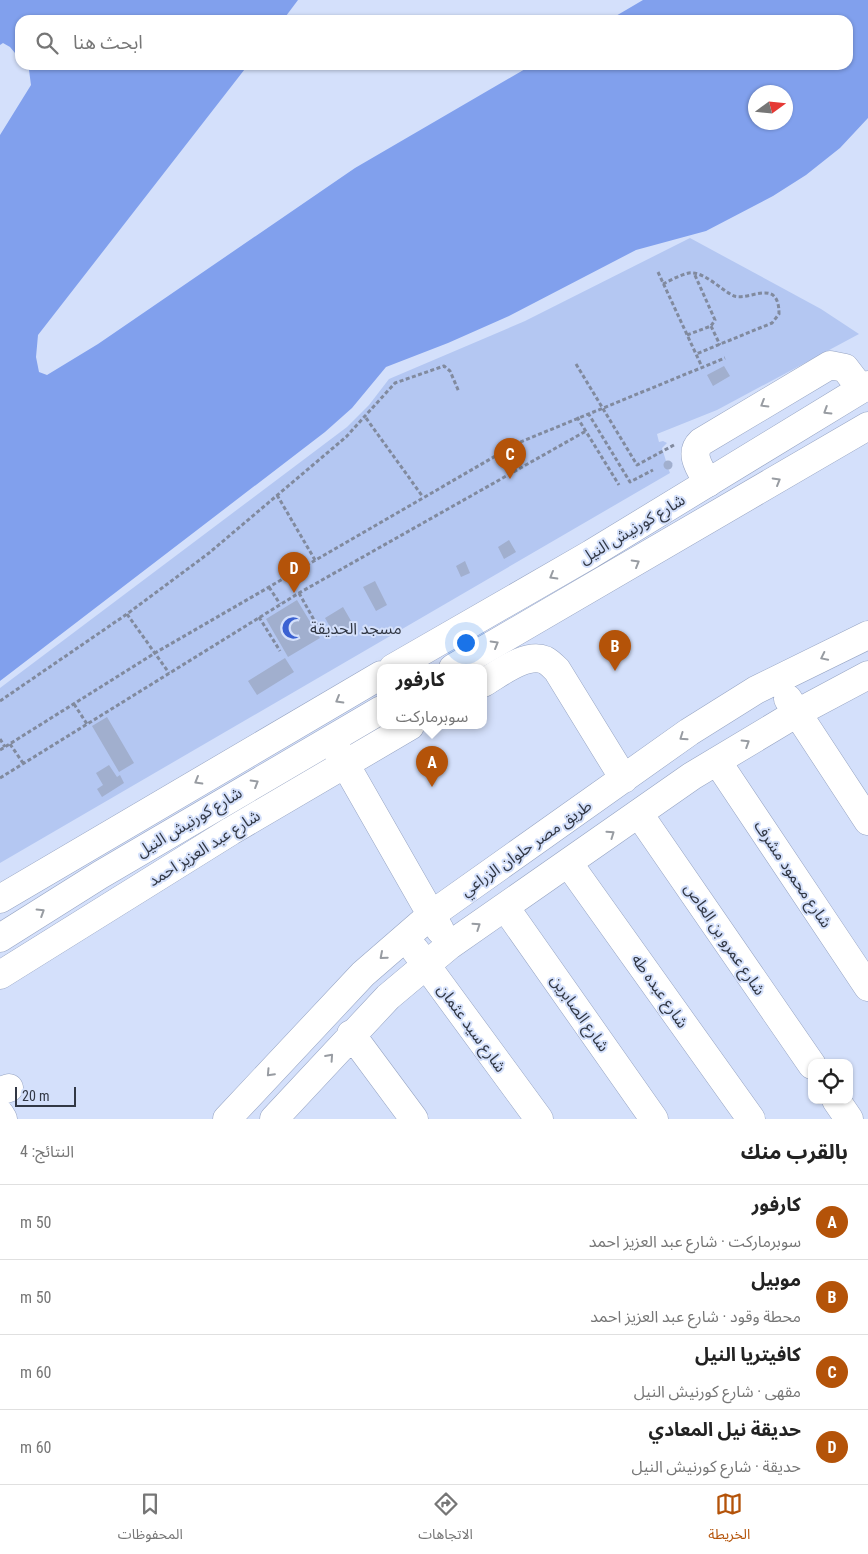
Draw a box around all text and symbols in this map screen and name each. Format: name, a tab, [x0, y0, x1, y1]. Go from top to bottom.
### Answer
search box	[15, 15, 853, 70]
icon: search	[33, 29, 61, 57]
text: ابحث هنا	[73, 31, 143, 54]
north arrow	[748, 85, 793, 130]
one-way arrow	[761, 397, 770, 407]
one-way arrow	[823, 405, 832, 414]
pin: C	[494, 438, 526, 479]
one-way arrow	[771, 477, 780, 487]
street label: شارع كورنيش النيل	[576, 490, 690, 571]
pin: D	[278, 552, 310, 593]
one-way arrow	[631, 559, 640, 569]
one-way arrow	[549, 570, 558, 580]
mosque icon: مسجد الحديقة	[280, 615, 306, 641]
place label: مسجد الحديقة	[310, 619, 402, 638]
your location	[453, 630, 479, 656]
pin: B	[599, 630, 631, 671]
one-way arrow	[490, 640, 499, 650]
one-way arrow	[820, 650, 829, 661]
popup	[377, 664, 487, 729]
text: كارفور	[396, 668, 445, 691]
one-way arrow	[335, 693, 344, 703]
text: سوبرماركت	[396, 707, 468, 726]
one-way arrow	[679, 731, 689, 740]
one-way arrow	[740, 740, 749, 750]
pin: A	[416, 746, 448, 787]
one-way arrow	[194, 775, 203, 785]
one-way arrow	[250, 780, 259, 790]
street label: شارع كورنيش النيل	[133, 783, 247, 864]
street label: طريق مصر حلوان الزراعي	[457, 796, 597, 903]
street label: شارع عبد العزيز احمد	[144, 806, 265, 893]
street label: شارع محمود مشرف	[748, 817, 836, 933]
one-way arrow	[605, 831, 615, 840]
street label: شارع عمرو بن العاص	[678, 879, 769, 1000]
one-way arrow	[36, 909, 45, 919]
one-way arrow	[471, 923, 481, 932]
one-way arrow	[379, 950, 388, 959]
street label: شارع عبده طه	[625, 950, 692, 1033]
street label: شارع الصابرين	[544, 971, 613, 1057]
street label: شارع سيد عثمان	[431, 980, 510, 1078]
one-way arrow	[324, 1054, 333, 1063]
map controls	[808, 1059, 853, 1104]
button: locate	[808, 1059, 853, 1104]
one-way arrow	[267, 1067, 276, 1076]
scale bar	[15, 1084, 76, 1107]
text: 20 m	[22, 1088, 50, 1104]
text: بالقرب منك	[741, 1140, 848, 1164]
text: النتائج: 4	[20, 1142, 74, 1161]
text: كارفور	[752, 1193, 801, 1216]
text: 50 m	[20, 1213, 52, 1232]
text: A	[827, 1213, 837, 1232]
text: سوبرماركت · شارع عبد العزيز احمد	[589, 1232, 801, 1251]
text: موبيل	[751, 1268, 801, 1291]
text: 50 m	[20, 1288, 52, 1307]
text: B	[828, 1288, 837, 1307]
text: محطة وقود · شارع عبد العزيز احمد	[590, 1307, 801, 1326]
text: كافيتريا النيل	[695, 1343, 801, 1366]
text: 60 m	[20, 1363, 52, 1382]
text: C	[827, 1363, 837, 1382]
text: مقهى · شارع كورنيش النيل	[634, 1382, 801, 1401]
text: حديقة نيل المعادي	[649, 1418, 801, 1441]
text: 60 m	[20, 1438, 52, 1457]
text: D	[827, 1438, 837, 1457]
text: حديقة · شارع كورنيش النيل	[632, 1457, 801, 1476]
tab: المحفوظات	[118, 1490, 183, 1549]
tab: الاتجاهات	[418, 1490, 473, 1549]
tab: الخريطة	[708, 1490, 750, 1549]

